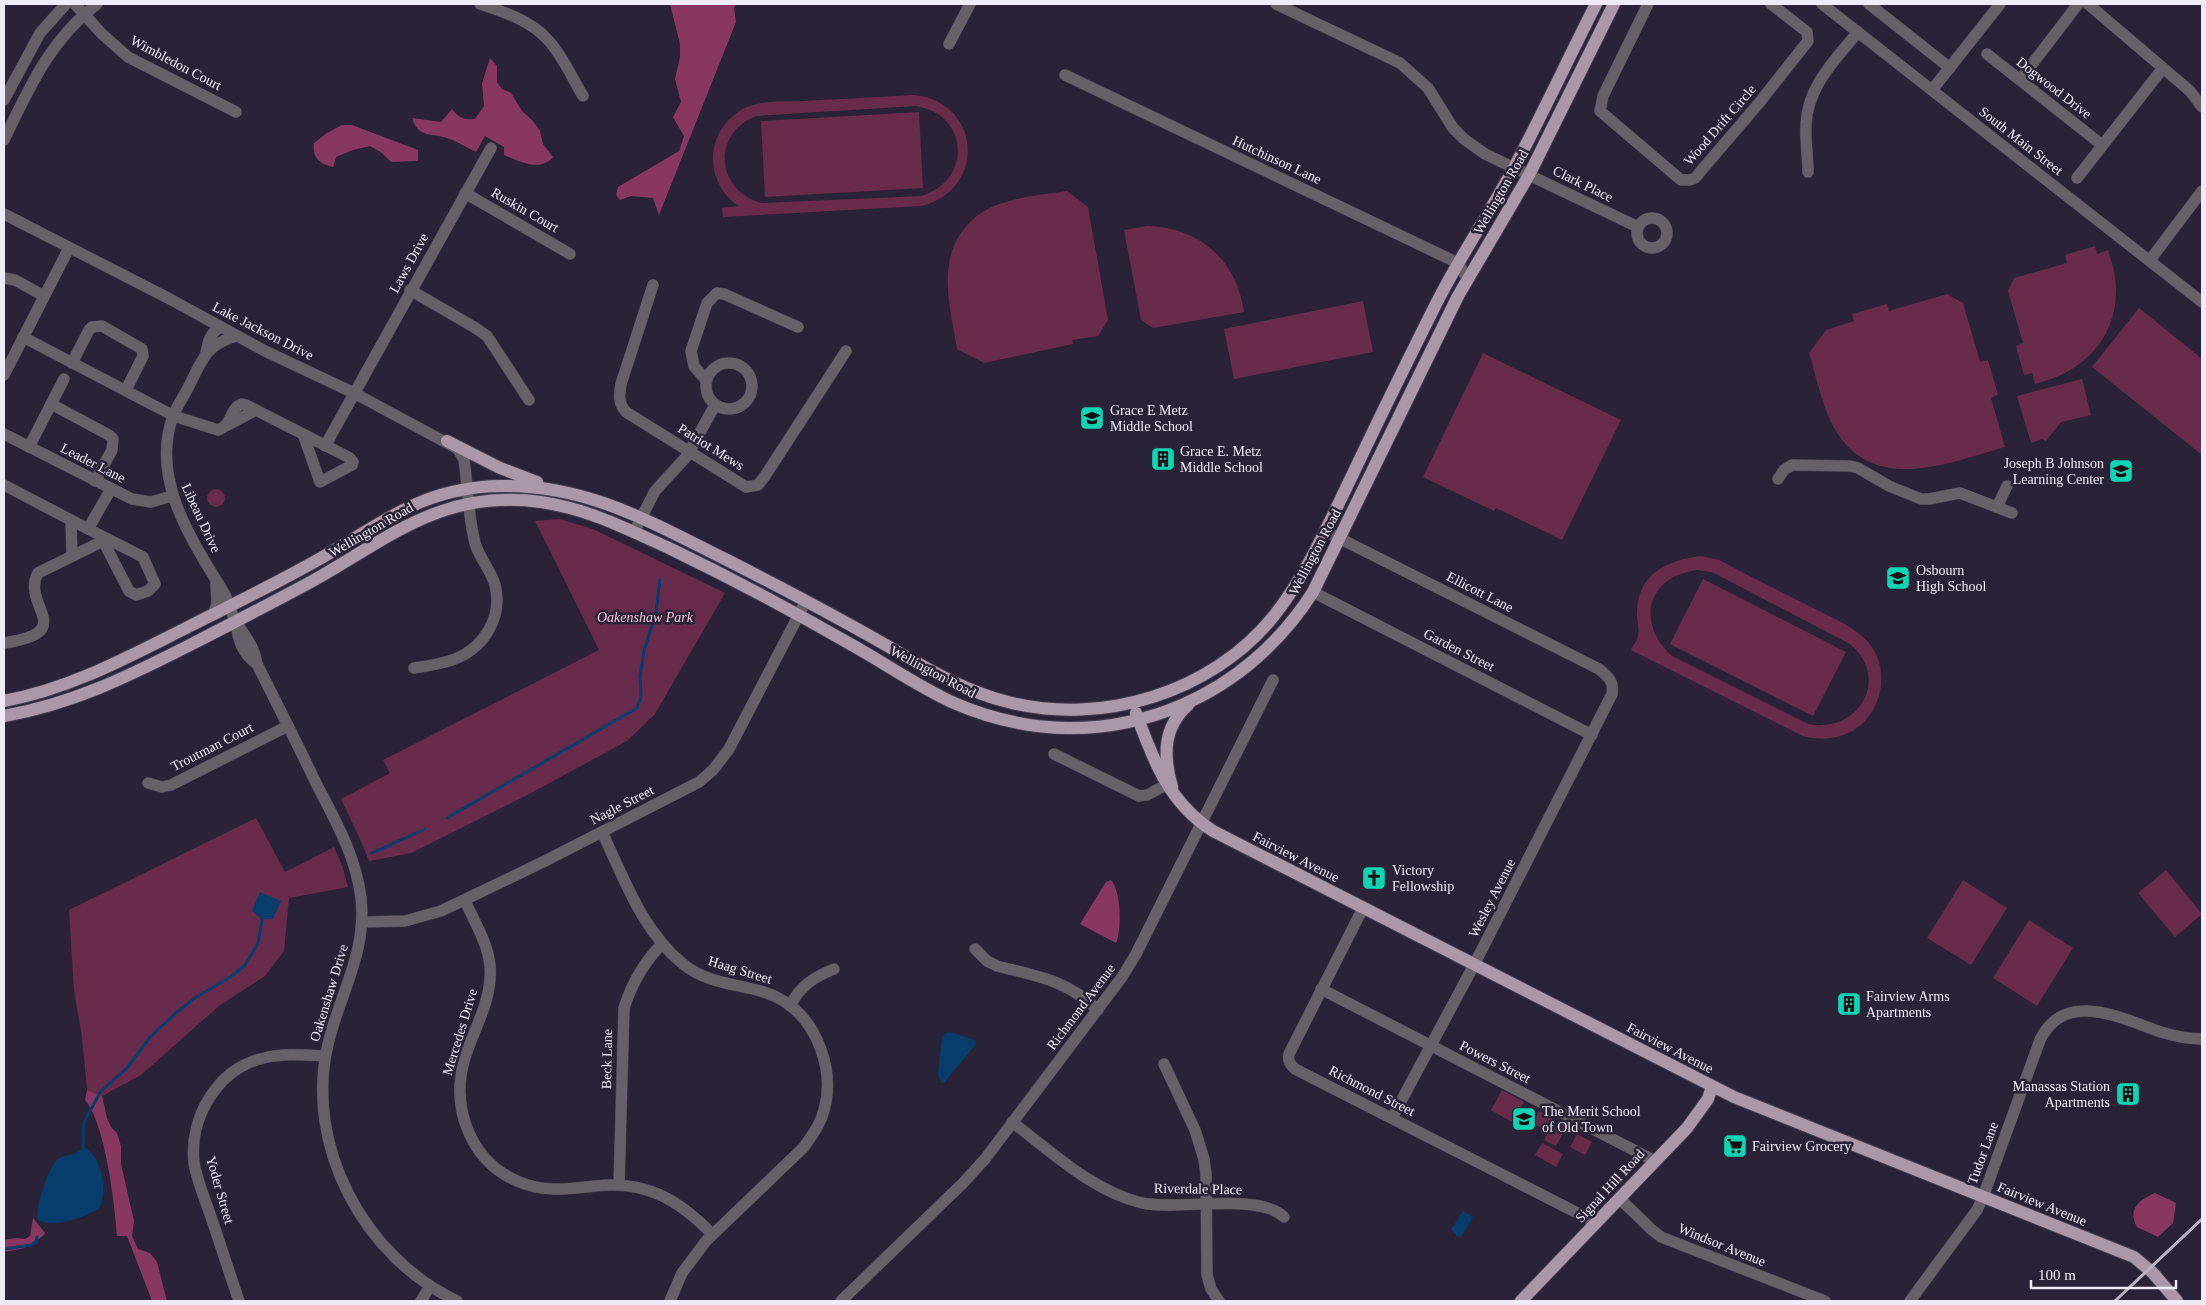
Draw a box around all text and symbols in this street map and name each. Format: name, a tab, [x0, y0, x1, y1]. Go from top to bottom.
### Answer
street label: Wimbledon Court	[128, 33, 224, 93]
street label: Dogwood Drive	[2014, 54, 2094, 122]
street label: Wood Drift Circle	[1681, 82, 1759, 168]
street label: South Main Street	[1976, 104, 2066, 178]
street label: Hutchinson Lane	[1230, 133, 1324, 187]
street label: Wellington Road	[1471, 147, 1531, 237]
street label: Clark Place	[1551, 163, 1615, 205]
street label: Ruskin Court	[489, 185, 561, 235]
street label: Laws Drive	[387, 231, 431, 295]
street label: Lake Jackson Drive	[210, 299, 316, 363]
place label: Grace E Metz Middle School	[1110, 403, 1193, 434]
school or university icon: Grace E Metz Middle School	[1079, 405, 1105, 431]
street label: Patriot Mews	[675, 421, 747, 473]
street label: Leader Lane	[58, 440, 128, 486]
place label: Grace E. Metz Middle School	[1180, 444, 1263, 475]
building icon: Grace E. Metz Middle School	[1150, 446, 1176, 472]
place label: Joseph B Johnson Learning Center	[2004, 456, 2104, 487]
school or university icon: Joseph B Johnson Learning Center	[2108, 458, 2134, 484]
street label: Libeau Drive	[179, 481, 223, 555]
street label: Wellington Road	[326, 500, 416, 560]
street label: Wellington Road	[1286, 507, 1344, 597]
place label: Osbourn High School	[1916, 563, 1987, 594]
school or university icon: Osbourn High School	[1885, 565, 1911, 591]
street label: Ellicott Lane	[1444, 569, 1516, 615]
park label: Oakenshaw Park	[597, 610, 694, 625]
street label: Garden Street	[1421, 626, 1497, 674]
street label: Wellington Road	[888, 643, 978, 701]
street label: Troutman Court	[168, 720, 256, 774]
street label: Nagle Street	[588, 782, 656, 827]
street label: Fairview Avenue	[1250, 829, 1342, 885]
street label: Wesley Avenue	[1466, 856, 1518, 940]
place label: Victory Fellowship	[1392, 863, 1454, 894]
church icon: Victory Fellowship	[1361, 865, 1387, 891]
street label: Oakenshaw Drive	[307, 943, 351, 1043]
street label: Haag Street	[706, 953, 774, 987]
street label: Richmond Avenue	[1044, 961, 1118, 1053]
street label: Mercedes Drive	[440, 987, 480, 1077]
place label: Fairview Arms Apartments	[1866, 989, 1950, 1020]
building icon: Fairview Arms Apartments	[1836, 991, 1862, 1017]
street label: Fairview Avenue	[1624, 1020, 1716, 1076]
street label: Beck Lane	[599, 1029, 615, 1089]
street label: Powers Street	[1457, 1038, 1533, 1086]
street label: Richmond Street	[1326, 1063, 1418, 1119]
place label: Manassas Station Apartments	[2012, 1079, 2110, 1110]
building icon: Manassas Station Apartments	[2115, 1081, 2141, 1107]
place label: The Merit School of Old Town	[1542, 1104, 1641, 1135]
school or university icon: The Merit School of Old Town	[1511, 1106, 1537, 1132]
street label: Tudor Lane	[1965, 1120, 2001, 1186]
supermarket icon: Fairview Grocery	[1722, 1133, 1748, 1159]
place label: Fairview Grocery	[1752, 1139, 1851, 1154]
street label: Signal Hill Road	[1572, 1146, 1648, 1226]
street label: Yoder Street	[203, 1154, 237, 1226]
street label: Fairview Avenue	[1995, 1179, 2089, 1229]
street label: Riverdale Place	[1154, 1181, 1242, 1197]
street label: Windsor Avenue	[1676, 1221, 1768, 1269]
scale bar	[2031, 1258, 2176, 1290]
text: 100 m	[2038, 1267, 2076, 1283]

